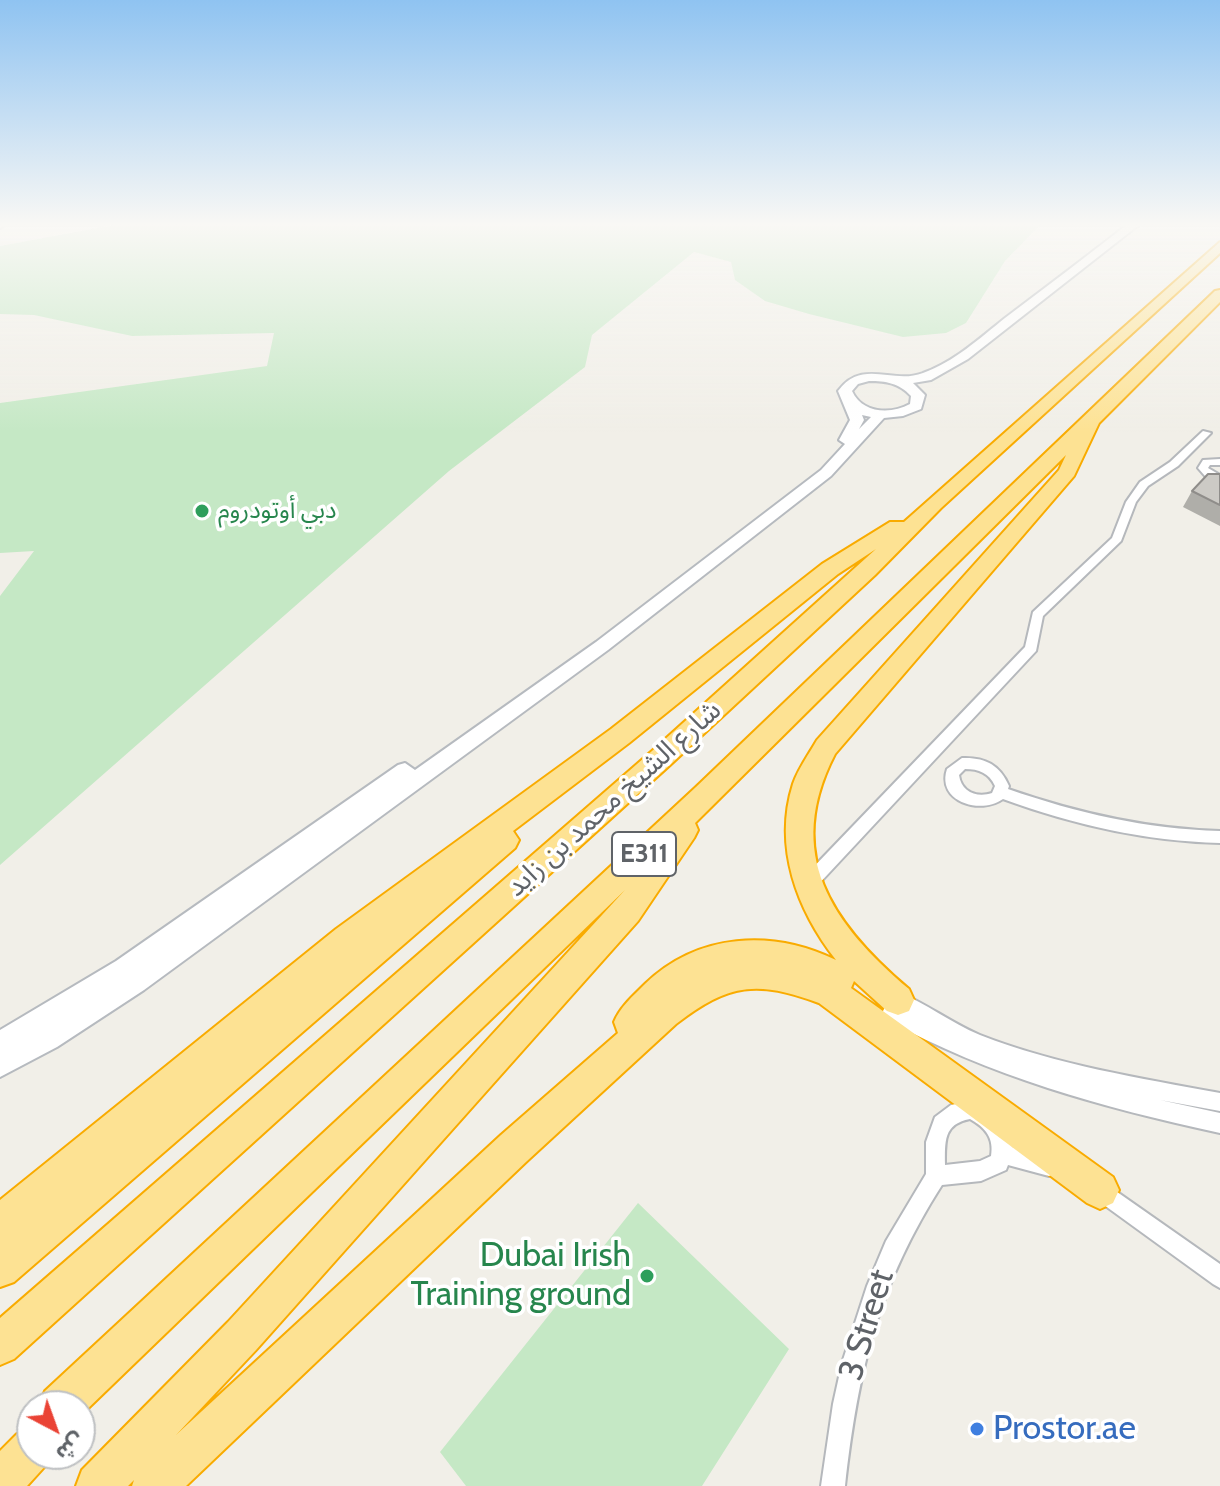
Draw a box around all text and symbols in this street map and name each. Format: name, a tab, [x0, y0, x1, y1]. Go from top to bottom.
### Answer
place label: دبي أوتودروم	[218, 497, 336, 525]
marker: دبي أوتودروم	[193, 502, 211, 520]
street label: شارع الشيخ محمد بن زايد	[500, 694, 728, 904]
road number: E311	[612, 832, 676, 876]
place label: Dubai Irish Training ground	[410, 1236, 631, 1316]
street label: 3 Street	[831, 1265, 903, 1385]
marker: Dubai Irish Training ground	[638, 1267, 656, 1285]
north arrow	[16, 1390, 96, 1470]
place label: Prostor.ae	[993, 1409, 1136, 1449]
marker: Prostor.ae	[968, 1420, 986, 1438]
text: ش	[51, 1427, 91, 1467]

